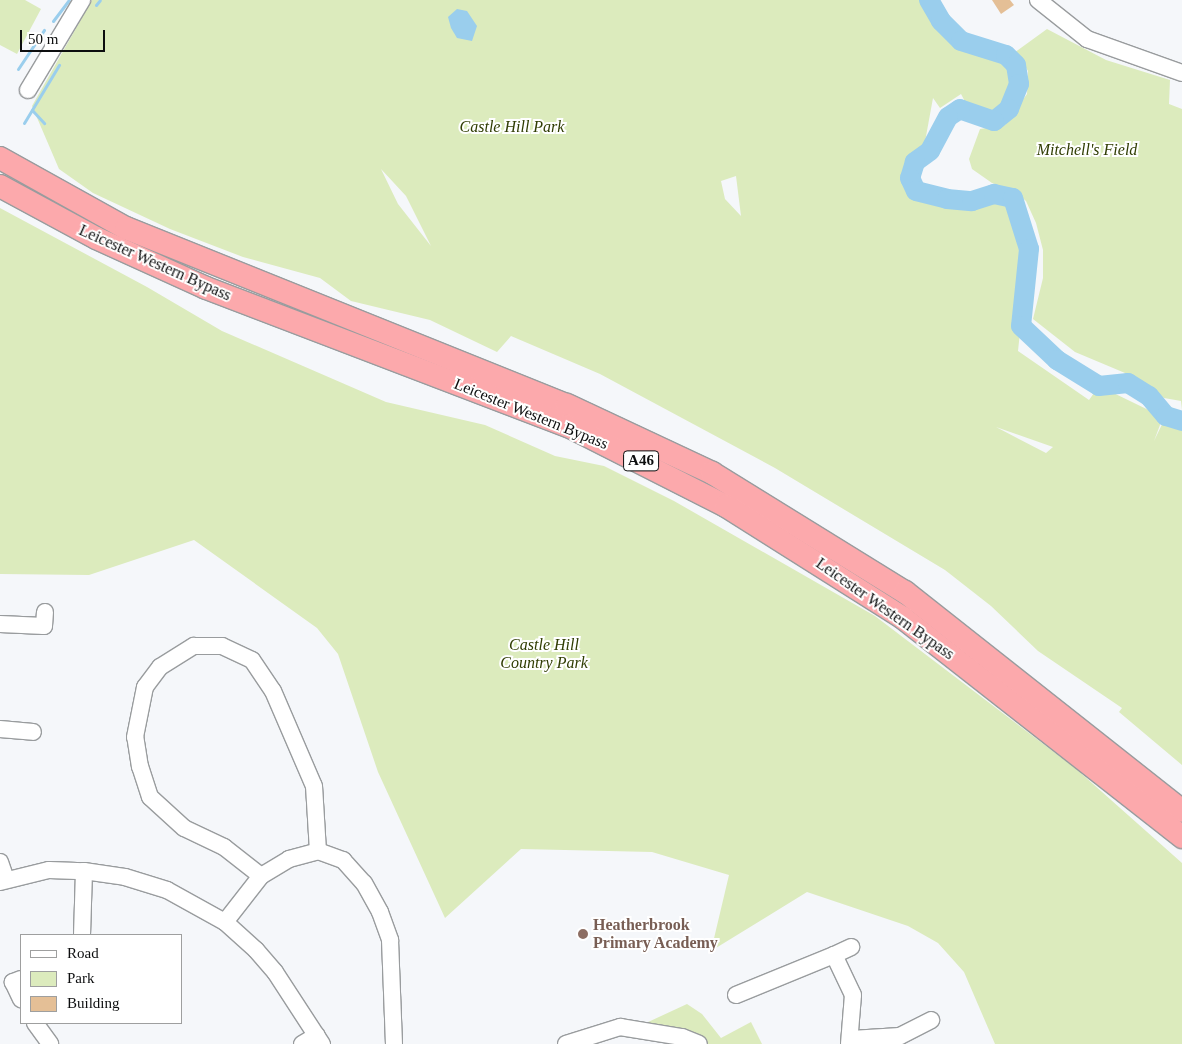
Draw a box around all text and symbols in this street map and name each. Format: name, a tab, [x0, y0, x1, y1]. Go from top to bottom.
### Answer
scale bar	[22, 20, 108, 52]
text: 50 m	[28, 31, 58, 47]
park label: Castle Hill Park	[460, 117, 564, 137]
park label: Mitchell's Field	[1037, 140, 1137, 160]
street label: Leicester Western Bypass	[76, 221, 234, 305]
street label: Leicester Western Bypass	[451, 374, 611, 454]
road number: A46	[622, 448, 660, 474]
street label: Leicester Western Bypass	[812, 554, 958, 664]
park label: Castle Hill Country Park	[500, 635, 588, 673]
place label: Heatherbrook Primary Academy	[593, 915, 719, 953]
marker: Heatherbrook Primary Academy	[577, 928, 589, 940]
legend	[20, 934, 182, 1024]
text: Road	[67, 945, 99, 961]
text: Park	[67, 970, 95, 986]
text: Building	[67, 995, 120, 1011]

